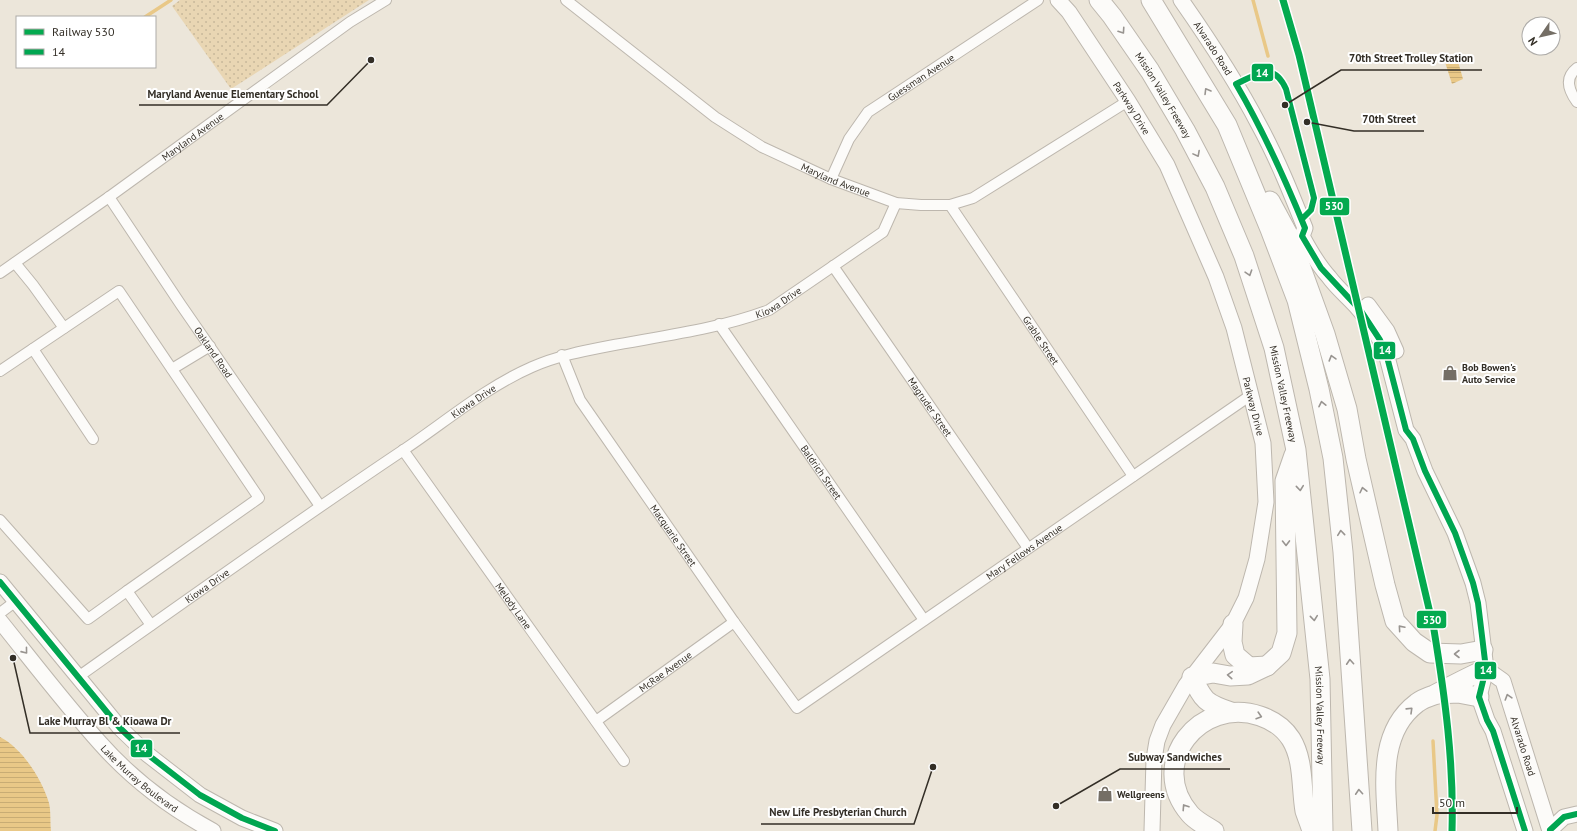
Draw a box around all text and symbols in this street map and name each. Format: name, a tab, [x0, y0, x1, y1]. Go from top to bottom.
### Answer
legend	[16, 16, 156, 68]
north arrow	[1521, 16, 1561, 56]
street label: Alvarado Road	[1191, 19, 1235, 78]
text: Railway 530	[52, 24, 115, 39]
one-way arrow	[1117, 27, 1125, 34]
text: N	[1525, 35, 1541, 49]
text: 14	[52, 44, 66, 59]
callout: 70th Street Trolley Station	[1341, 47, 1482, 70]
street label: Mission Valley Freeway	[1132, 50, 1194, 141]
street label: Guessman Avenue	[885, 51, 957, 104]
text: 70th Street Trolley Station	[1349, 51, 1473, 65]
line badge: 14	[1251, 63, 1274, 82]
text: 14	[1256, 66, 1269, 80]
street label: Parkway Drive	[1110, 79, 1153, 137]
callout: Maryland Avenue Elementary School	[139, 82, 327, 105]
text: Maryland Avenue Elementary School	[148, 87, 319, 101]
one-way arrow	[1204, 88, 1211, 95]
callout: 70th Street	[1354, 108, 1424, 131]
street label: Maryland Avenue	[159, 110, 226, 164]
text: 70th Street	[1362, 112, 1416, 126]
one-way arrow	[1193, 150, 1200, 157]
street label: Maryland Avenue	[799, 160, 872, 200]
line badge: 530	[1319, 197, 1350, 216]
text: 530	[1325, 199, 1343, 213]
one-way arrow	[1245, 269, 1253, 276]
street label: Kiowa Drive	[754, 284, 804, 321]
street label: Grable Street	[1020, 313, 1062, 368]
street label: Oakland Road	[191, 324, 235, 380]
line badge: 14	[1373, 341, 1396, 360]
text: 14	[1379, 343, 1392, 357]
street label: Mission Valley Freeway	[1267, 345, 1300, 444]
one-way arrow	[1328, 355, 1337, 362]
place label: Bob Bowen's Auto Service	[1462, 361, 1516, 386]
shop icon: Bob Bowen's Auto Service	[1441, 364, 1459, 382]
street label: Magruder Street	[905, 375, 955, 440]
street label: Parkway Drive	[1240, 376, 1267, 437]
street label: Kiowa Drive	[448, 382, 498, 421]
one-way arrow	[1318, 401, 1326, 407]
street label: Baldrich Street	[798, 442, 845, 503]
one-way arrow	[1295, 485, 1304, 491]
one-way arrow	[1360, 487, 1368, 493]
street label: Macquarie Street	[647, 502, 700, 569]
street label: Mary Fellows Avenue	[984, 521, 1065, 583]
one-way arrow	[1336, 530, 1345, 536]
one-way arrow	[1282, 540, 1290, 546]
street label: Kiowa Drive	[182, 566, 232, 606]
street label: Melody Lane	[492, 580, 534, 632]
line badge: 530	[1416, 610, 1447, 629]
text: 530	[1423, 613, 1441, 627]
one-way arrow	[1309, 615, 1318, 621]
one-way arrow	[1399, 625, 1406, 632]
one-way arrow	[20, 647, 27, 654]
street label: McRae Avenue	[636, 649, 694, 695]
one-way arrow	[1454, 650, 1460, 658]
one-way arrow	[1346, 659, 1355, 665]
line badge: 14	[1474, 661, 1497, 680]
text: 14	[1480, 663, 1493, 677]
street label: Mission Valley Freeway	[1312, 666, 1328, 765]
one-way arrow	[1227, 671, 1233, 680]
one-way arrow	[1504, 694, 1513, 701]
one-way arrow	[1405, 707, 1413, 715]
callout: Lake Murray Bl & Kioawa Dr	[30, 710, 180, 733]
one-way arrow	[1256, 711, 1263, 719]
text: Lake Murray Bl & Kioawa Dr	[39, 714, 172, 728]
street label: Alvarado Road	[1507, 715, 1538, 778]
line badge: 14	[130, 739, 153, 758]
text: 14	[135, 741, 148, 755]
street label: Lake Murray Boulevard	[98, 742, 180, 815]
callout: Subway Sandwiches	[1120, 746, 1230, 769]
text: Subway Sandwiches	[1128, 750, 1222, 764]
shop icon: Wellgreens	[1096, 785, 1114, 803]
place label: Wellgreens	[1117, 788, 1165, 801]
one-way arrow	[1355, 789, 1364, 795]
scale bar	[1433, 789, 1517, 815]
text: 50 m	[1439, 795, 1465, 810]
callout: New Life Presbyterian Church	[761, 801, 914, 824]
one-way arrow	[1183, 804, 1190, 811]
text: New Life Presbyterian Church	[769, 805, 907, 819]

